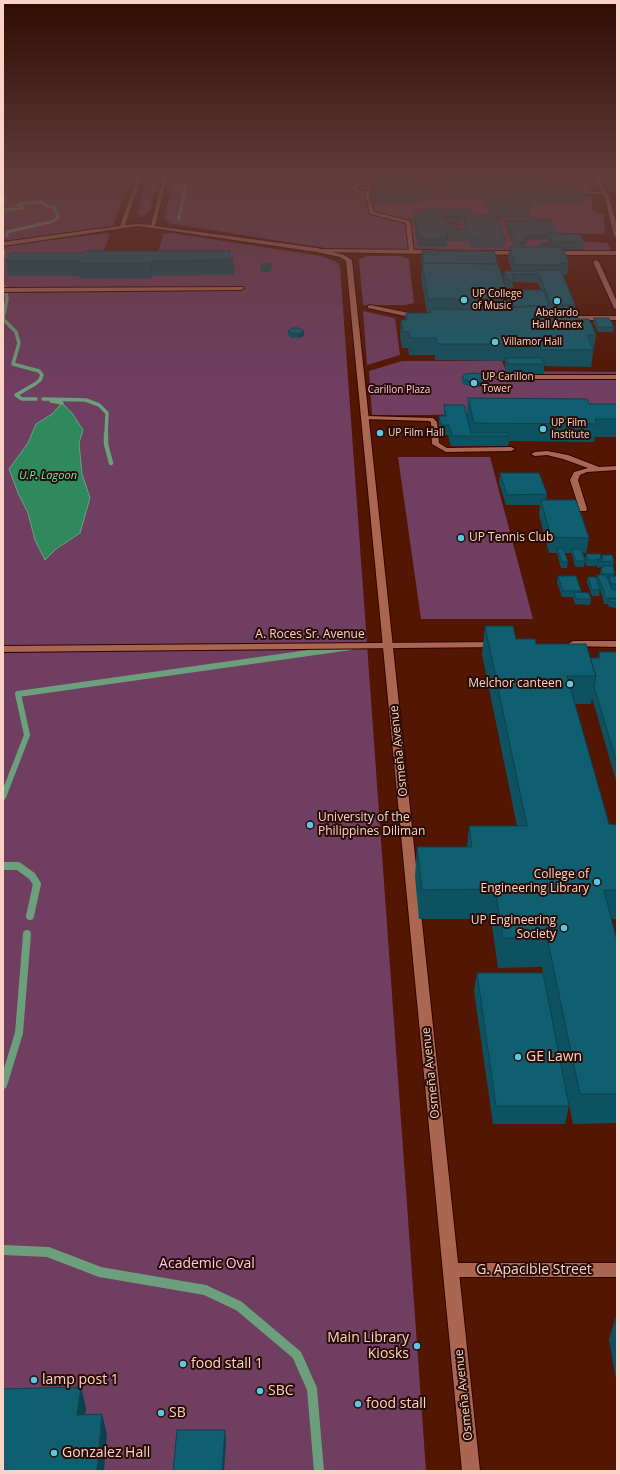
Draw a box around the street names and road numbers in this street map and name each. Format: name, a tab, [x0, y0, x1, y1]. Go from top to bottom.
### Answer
street label: A. Roces Sr. Avenue	[255, 628, 365, 642]
street label: Osmeña Avenue	[387, 705, 411, 797]
street label: Osmeña Avenue	[419, 1027, 443, 1119]
street label: G. Apacible Street	[476, 1262, 592, 1278]
street label: Osmeña Avenue	[452, 1349, 476, 1441]

